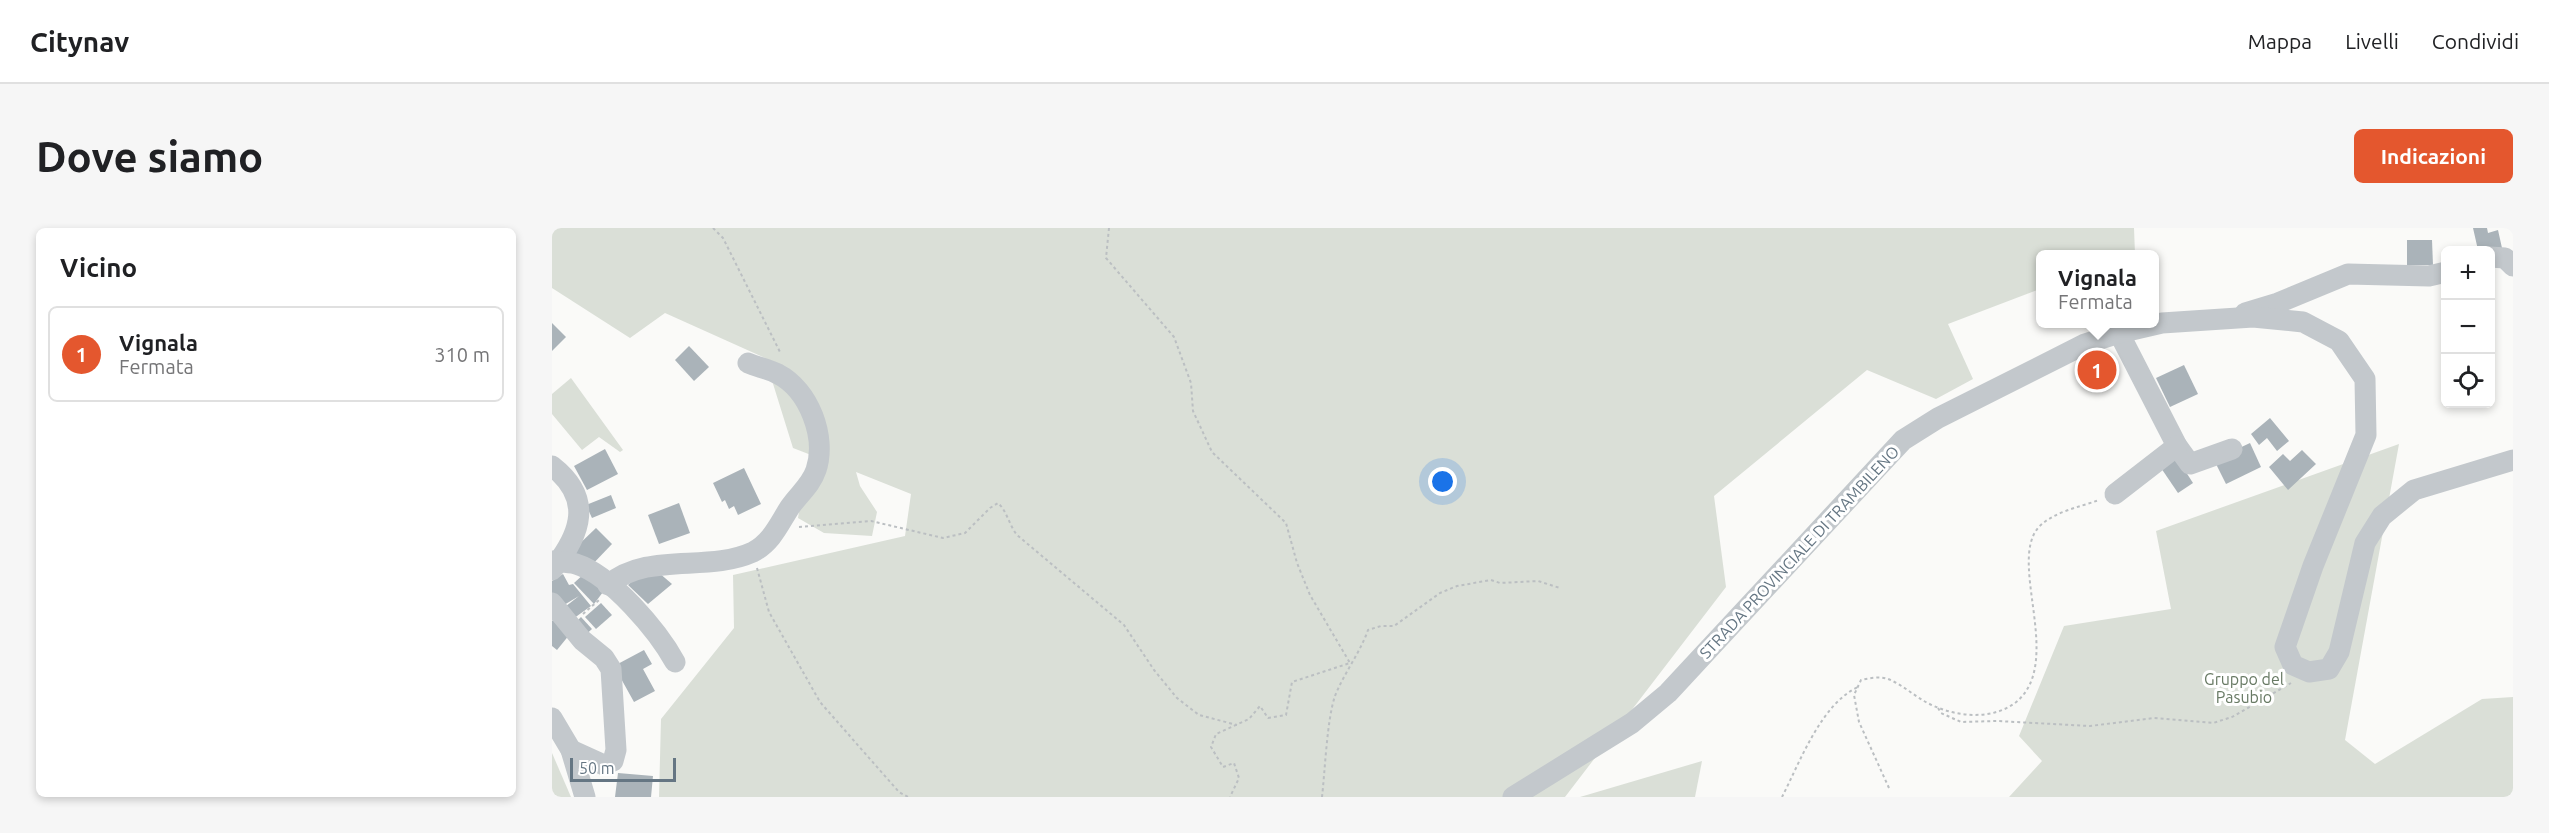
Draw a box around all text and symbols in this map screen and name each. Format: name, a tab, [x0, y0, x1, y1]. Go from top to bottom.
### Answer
text: Citynav	[30, 26, 129, 57]
text: Mappa	[2248, 29, 2312, 53]
text: Livelli	[2345, 29, 2399, 53]
text: Condividi	[2432, 29, 2519, 53]
button: Indicazioni	[2354, 129, 2513, 183]
text: Dove siamo	[36, 133, 263, 180]
map controls	[2441, 246, 2495, 408]
button: +	[2441, 246, 2495, 300]
popup	[2036, 250, 2159, 328]
text: Vicino	[60, 253, 137, 282]
text: Vignala	[2058, 265, 2137, 290]
text: Fermata	[2058, 290, 2133, 313]
button: −	[2441, 300, 2495, 354]
text: Vignala	[119, 330, 198, 355]
text: 1	[76, 343, 87, 366]
text: 310 m	[434, 343, 490, 366]
pin: 1	[2078, 348, 2116, 392]
button: locate	[2441, 354, 2495, 408]
text: Fermata	[119, 355, 194, 378]
street label: STRADA PROVINCIALE DI TRAMBILENO	[1696, 442, 1902, 662]
your location	[1428, 467, 1457, 496]
park label: Gruppo del Pasubio	[2204, 670, 2284, 706]
scale bar	[570, 755, 676, 782]
text: 50 m	[579, 759, 615, 777]

